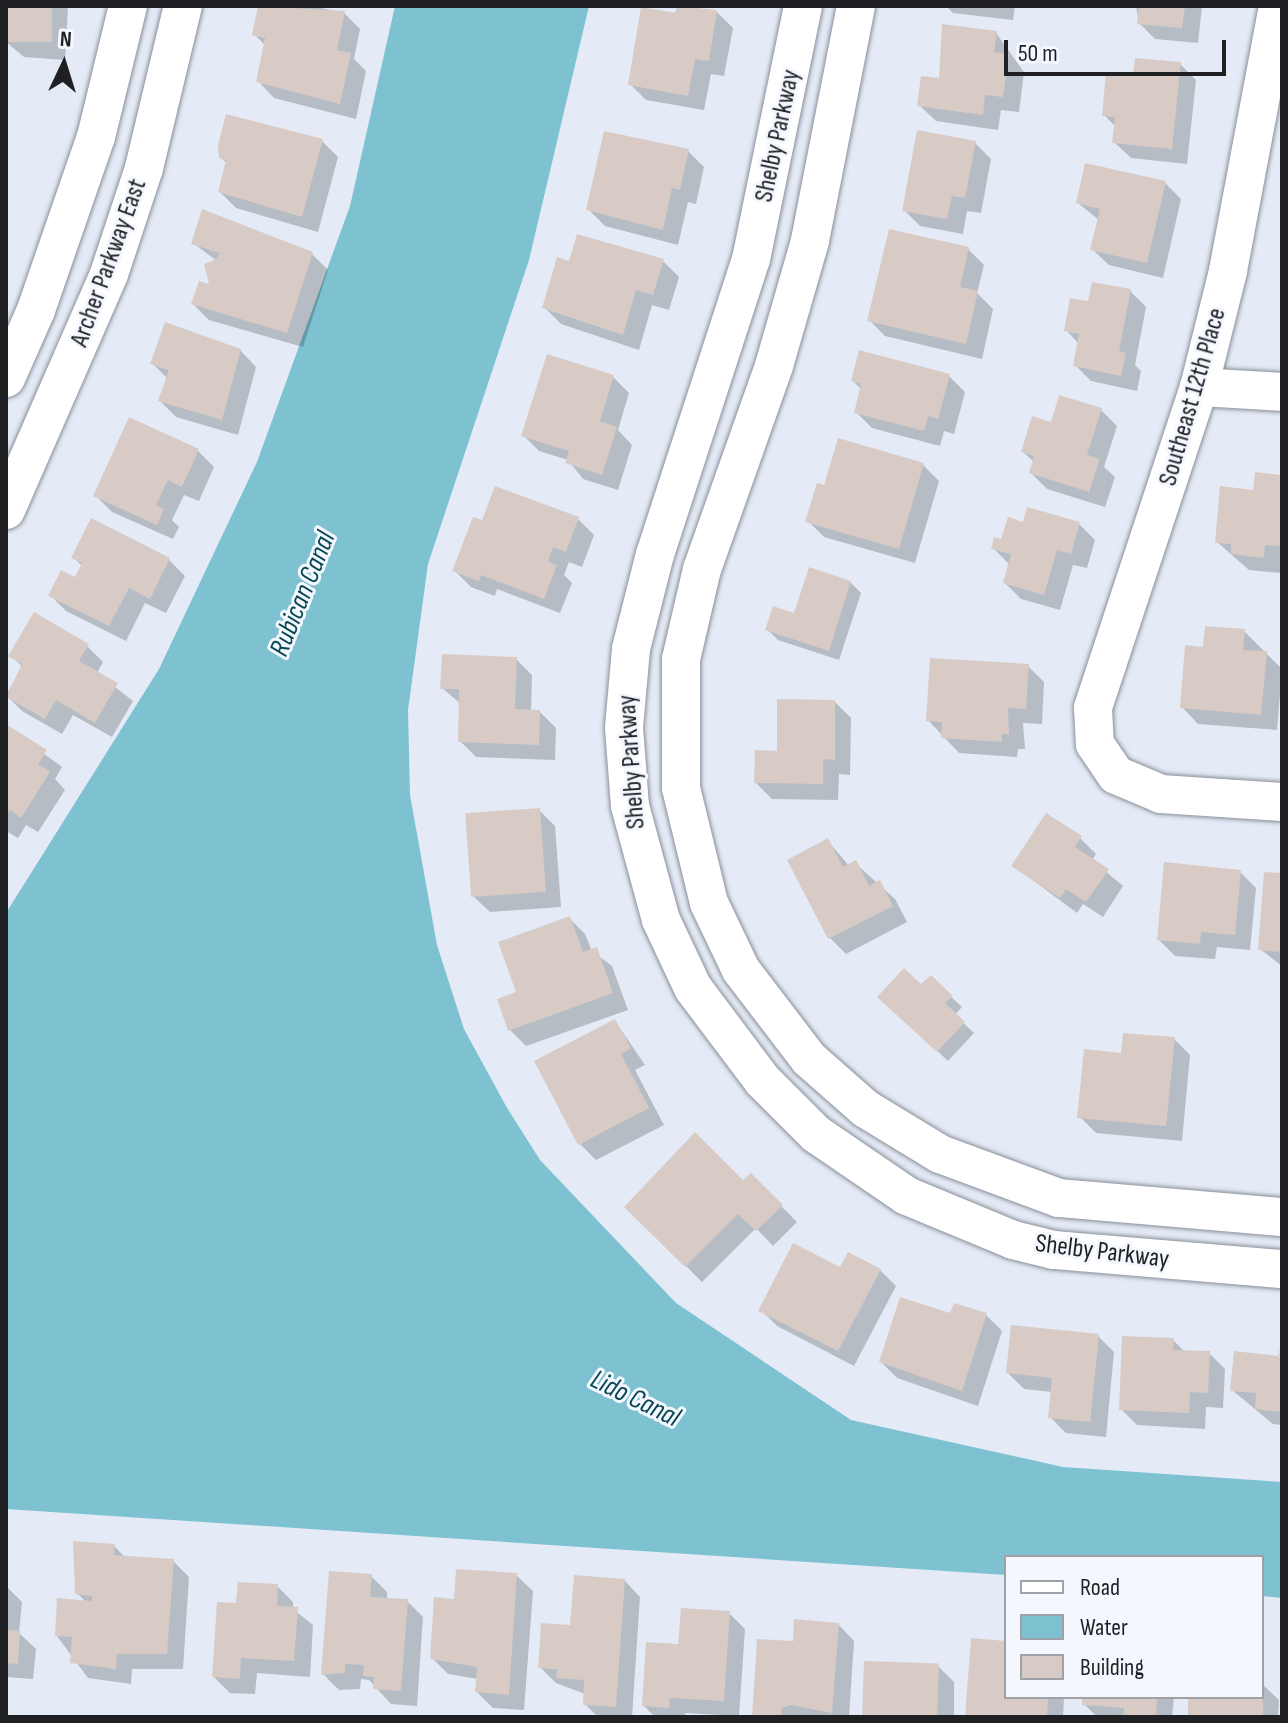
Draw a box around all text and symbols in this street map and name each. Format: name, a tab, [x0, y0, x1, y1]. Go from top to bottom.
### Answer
north arrow	[24, 24, 104, 104]
scale bar	[1008, 24, 1230, 74]
text: N	[59, 26, 73, 53]
text: 50 m	[1018, 39, 1058, 68]
street label: Shelby Parkway	[749, 67, 807, 205]
street label: Archer Parkway East	[64, 175, 154, 351]
street label: Southeast 12th Place	[1153, 304, 1233, 490]
water label: Rubican Canal	[263, 527, 343, 661]
street label: Shelby Parkway	[612, 694, 652, 830]
street label: Shelby Parkway	[1033, 1228, 1171, 1276]
water label: Lido Canal	[585, 1363, 685, 1435]
legend	[1004, 1555, 1264, 1699]
text: Road	[1080, 1573, 1120, 1602]
text: Water	[1080, 1613, 1128, 1642]
text: Building	[1080, 1653, 1144, 1682]

